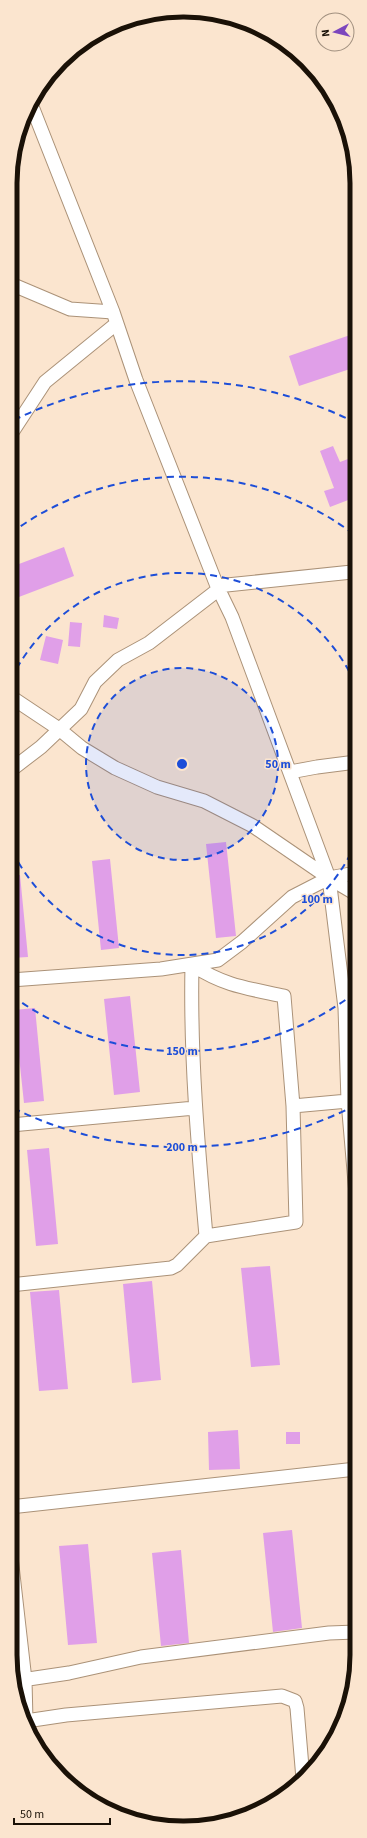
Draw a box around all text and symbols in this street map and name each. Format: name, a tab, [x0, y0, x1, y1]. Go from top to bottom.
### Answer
north arrow	[315, 12, 355, 52]
text: N	[318, 29, 333, 38]
text: 50 m	[265, 756, 291, 773]
centre of rings	[175, 757, 189, 771]
text: 100 m	[301, 891, 333, 908]
text: 150 m	[166, 1043, 198, 1060]
text: 200 m	[166, 1139, 198, 1156]
scale bar	[14, 1800, 110, 1826]
text: 50 m	[20, 1806, 44, 1823]

